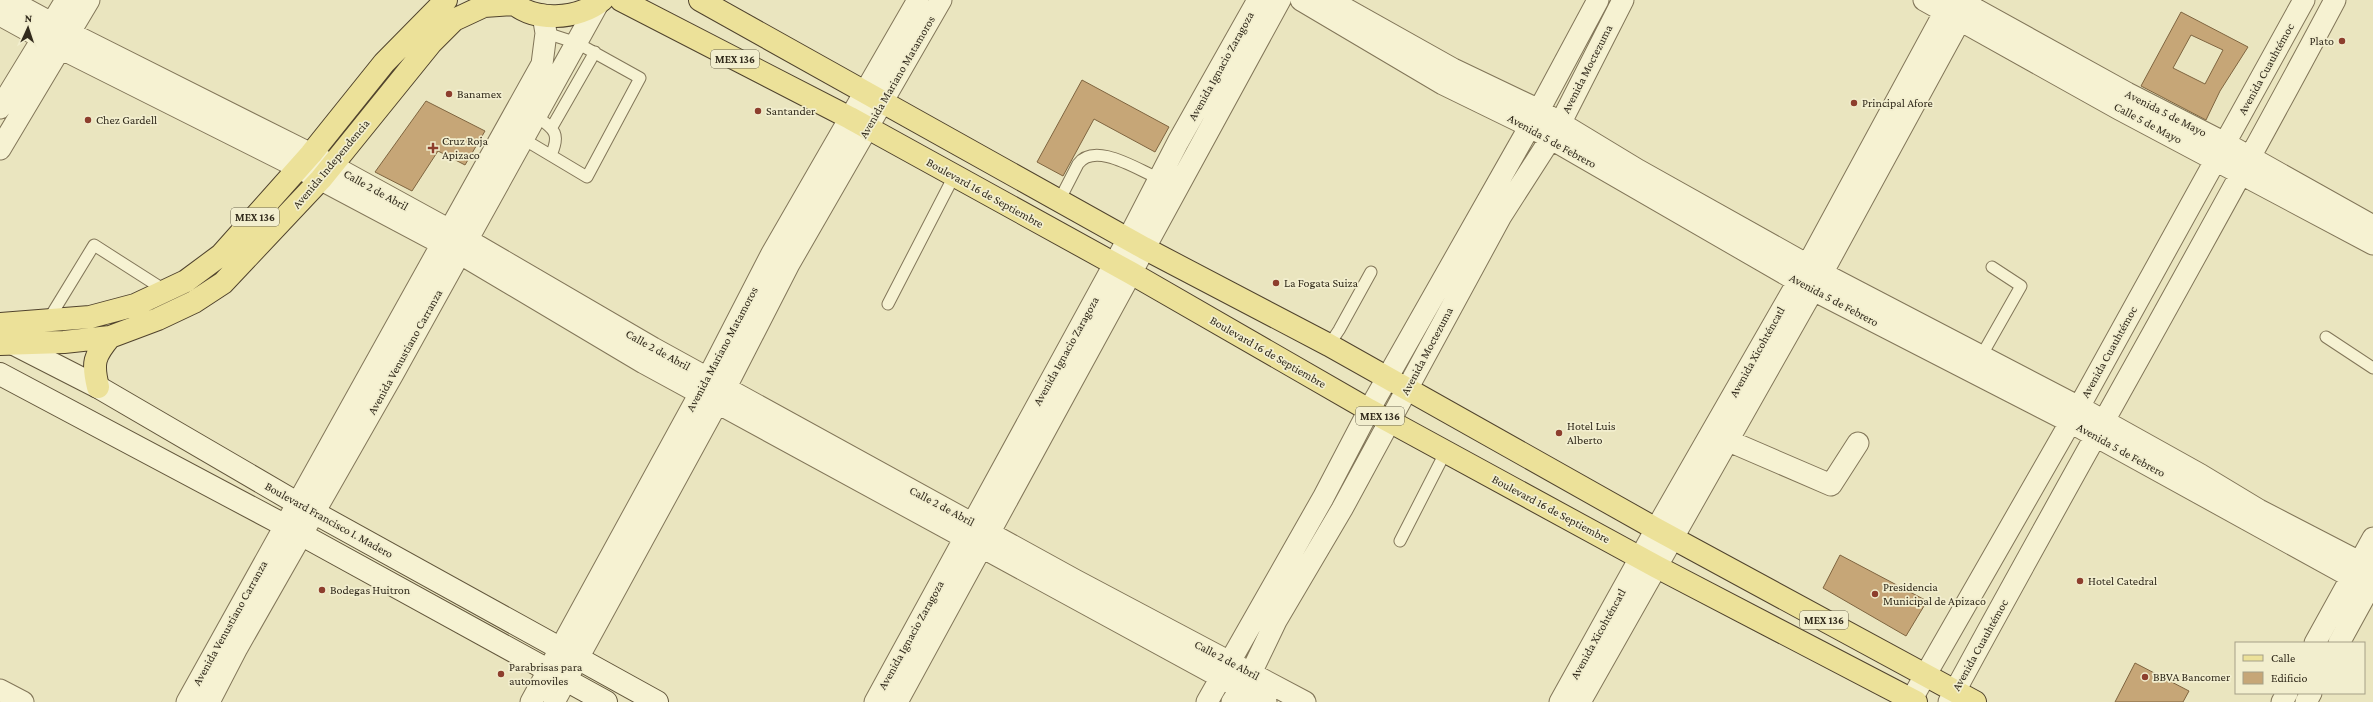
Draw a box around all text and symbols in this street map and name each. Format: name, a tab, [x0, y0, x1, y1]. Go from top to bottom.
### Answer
north arrow	[8, 8, 48, 48]
street label: Avenida Ignacio Zaragoza	[1185, 9, 1257, 123]
text: N	[24, 12, 33, 24]
street label: Avenida Mariano Matamoros	[856, 13, 938, 141]
street label: Avenida Cuauhtémoc	[2235, 21, 2297, 117]
street label: Avenida Moctezuma	[1559, 22, 1616, 116]
place label: Plato	[2309, 34, 2334, 48]
marker: Plato	[2337, 36, 2347, 46]
road number: MEX 136	[711, 50, 759, 68]
street label: Avenida 5 de Mayo	[2123, 86, 2209, 140]
place label: Banamex	[457, 87, 502, 101]
marker: Banamex	[444, 89, 454, 99]
place label: Principal Afore	[1862, 96, 1933, 110]
marker: Principal Afore	[1849, 98, 1859, 108]
street label: Calle 5 de Mayo	[2112, 99, 2184, 147]
place label: Santander	[766, 104, 816, 118]
marker: Santander	[753, 106, 763, 116]
street label: Avenida 5 de Febrero	[1505, 111, 1599, 171]
place label: Chez Gardell	[96, 113, 157, 127]
marker: Chez Gardell	[83, 115, 93, 125]
street label: Avenida Independencia	[290, 116, 373, 212]
place label: Cruz Roja Apizaco	[442, 134, 488, 162]
marker: Cruz Roja Apizaco	[427, 142, 439, 154]
street label: Boulevard 16 de Septiembre	[924, 155, 1046, 231]
street label: Calle 2 de Abril	[341, 166, 411, 214]
road number: MEX 136	[231, 208, 279, 226]
street label: Avenida 5 de Febrero	[1787, 271, 1881, 329]
place label: La Fogata Suiza	[1284, 276, 1359, 290]
marker: La Fogata Suiza	[1271, 278, 1281, 288]
street label: Avenida Mariano Matamoros	[683, 284, 761, 414]
street label: Avenida Venustiano Carranza	[365, 287, 445, 417]
street label: Avenida Ignacio Zaragoza	[1030, 294, 1102, 408]
street label: Avenida Moctezuma	[1398, 304, 1456, 397]
street label: Avenida Xicohténcatl	[1726, 304, 1788, 400]
street label: Avenida Cuauhtémoc	[2078, 304, 2140, 400]
street label: Boulevard 16 de Septiembre	[1207, 313, 1329, 391]
street label: Calle 2 de Abril	[623, 326, 693, 374]
road number: MEX 136	[1356, 407, 1404, 425]
place label: Hotel Luis Alberto	[1567, 419, 1616, 447]
street label: Avenida 5 de Febrero	[2074, 420, 2168, 480]
marker: Hotel Luis Alberto	[1554, 428, 1564, 438]
street label: Boulevard 16 de Septiembre	[1490, 472, 1612, 546]
street label: Boulevard Francisco I. Madero	[262, 479, 396, 561]
street label: Calle 2 de Abril	[907, 483, 977, 529]
street label: Avenida Venustiano Carranza	[190, 558, 270, 688]
place label: Hotel Catedral	[2088, 574, 2157, 588]
marker: Hotel Catedral	[2075, 576, 2085, 586]
street label: Avenida Ignacio Zaragoza	[875, 578, 947, 692]
place label: Presidencia Municipal de Apizaco	[1883, 580, 1986, 608]
place label: Bodegas Huitron	[330, 583, 411, 597]
marker: Bodegas Huitron	[317, 585, 327, 595]
street label: Avenida Xicohténcatl	[1567, 586, 1629, 682]
marker: Presidencia Municipal de Apizaco	[1870, 589, 1880, 599]
street label: Avenida Cuauhtémoc	[1949, 597, 2011, 693]
road number: MEX 136	[1800, 611, 1848, 629]
street label: Calle 2 de Abril	[1192, 637, 1262, 683]
legend	[2235, 642, 2365, 694]
text: Calle	[2271, 651, 2295, 665]
place label: Parabrisas para automoviles	[509, 660, 583, 688]
marker: Parabrisas para automoviles	[496, 669, 506, 679]
place label: BBVA Bancomer	[2153, 670, 2231, 684]
text: Edificio	[2271, 671, 2308, 685]
marker: BBVA Bancomer	[2140, 672, 2150, 682]

